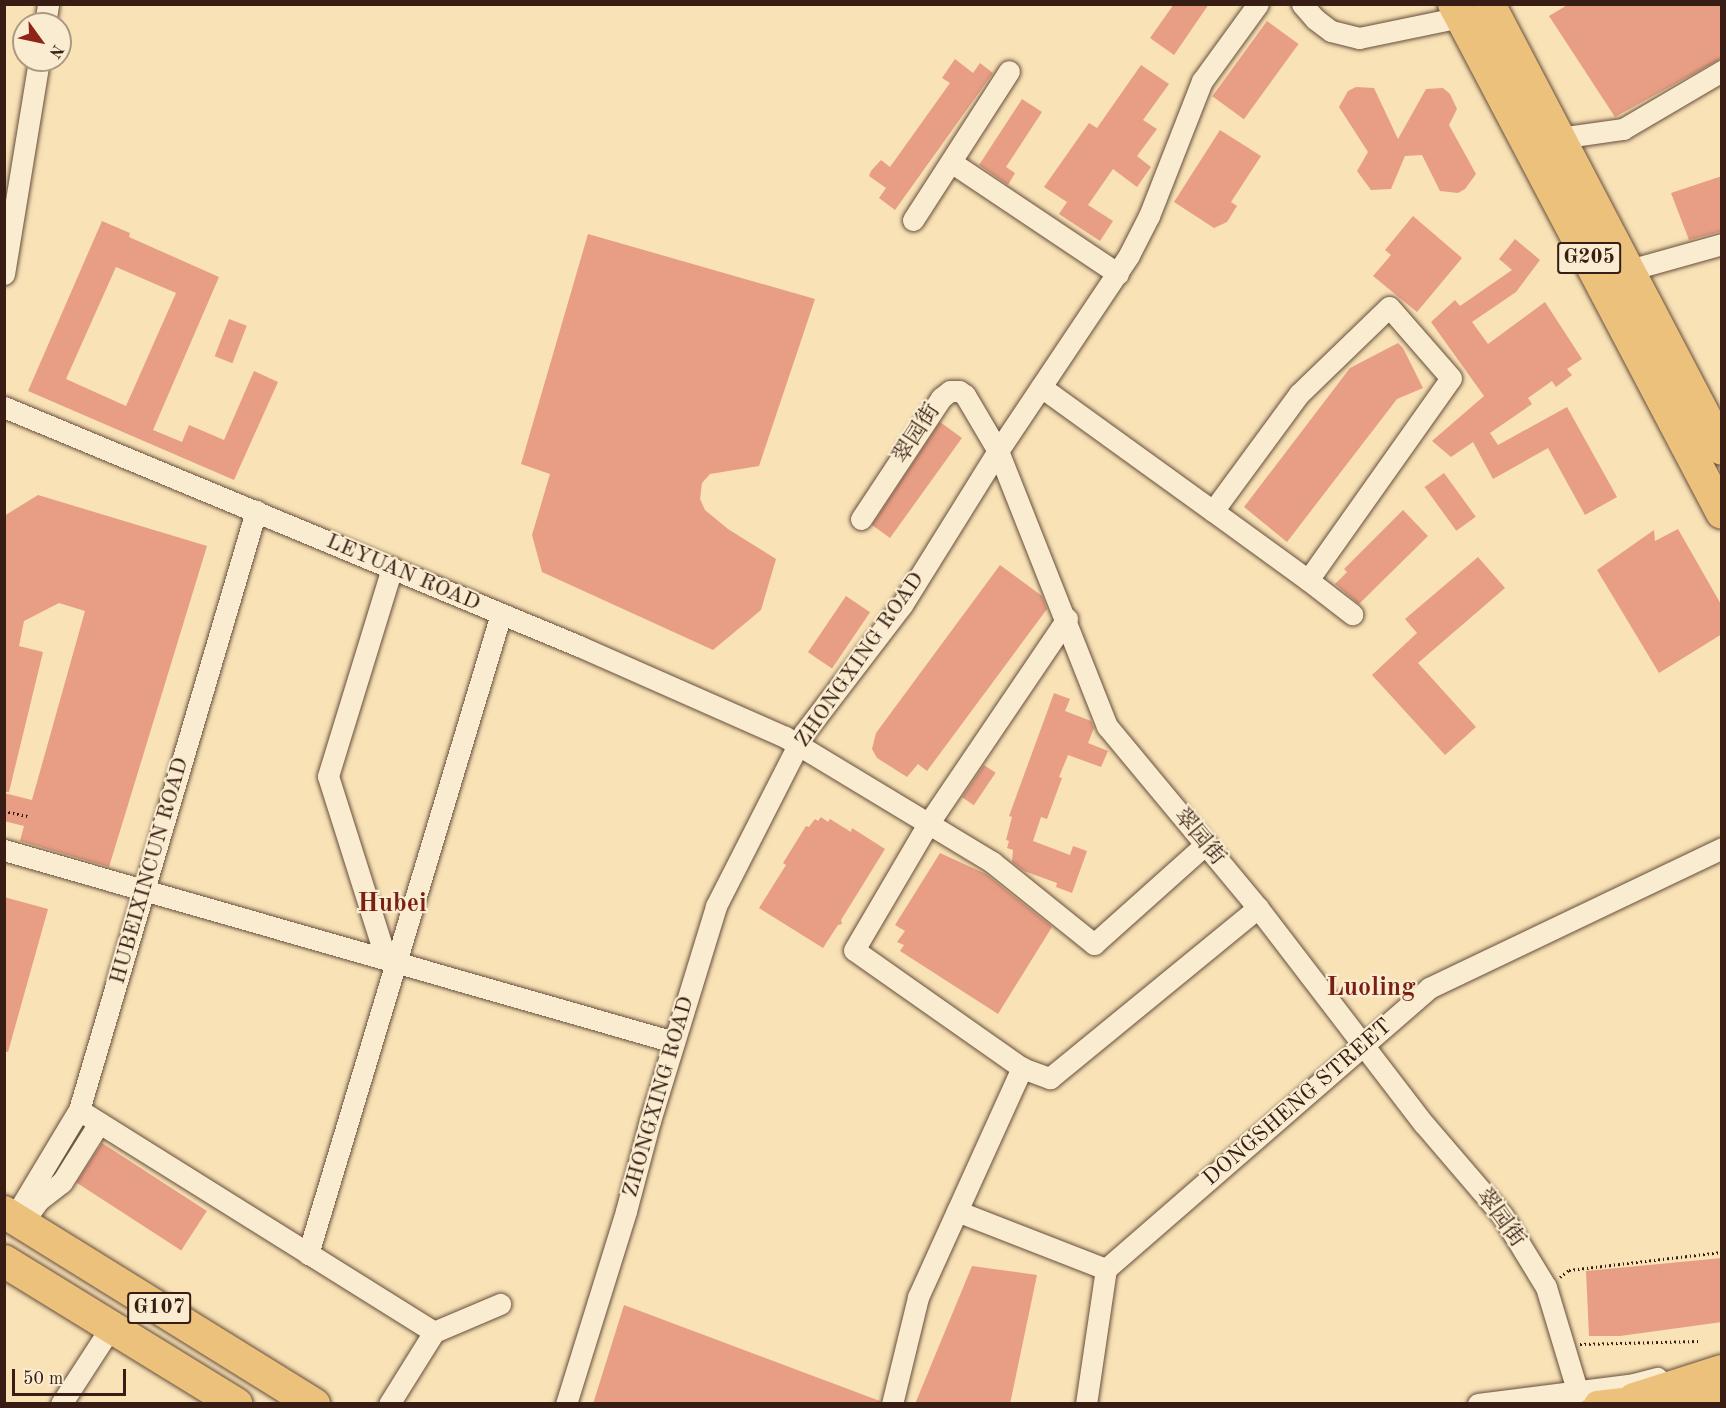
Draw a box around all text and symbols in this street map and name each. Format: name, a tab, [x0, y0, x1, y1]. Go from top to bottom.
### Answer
north arrow	[12, 12, 72, 72]
text: N	[45, 41, 65, 60]
road number: G205	[1556, 240, 1622, 276]
street label: 翠园街	[888, 399, 946, 469]
street label: LEYUAN ROAD	[322, 529, 484, 617]
street label: ZHONGXING ROAD	[790, 567, 930, 753]
street label: HUBEIXINCUN ROAD	[105, 755, 195, 987]
street label: 翠园街	[1168, 803, 1230, 871]
district label: Hubei	[357, 889, 427, 921]
district label: Luoling	[1326, 973, 1416, 1005]
street label: ZHONGXING ROAD	[618, 994, 700, 1200]
street label: DONGSHENG STREET	[1198, 1014, 1398, 1192]
street label: 翠园街	[1470, 1184, 1530, 1252]
road number: G107	[126, 1290, 192, 1326]
scale bar	[15, 1357, 129, 1395]
text: 50 m	[23, 1370, 63, 1388]

